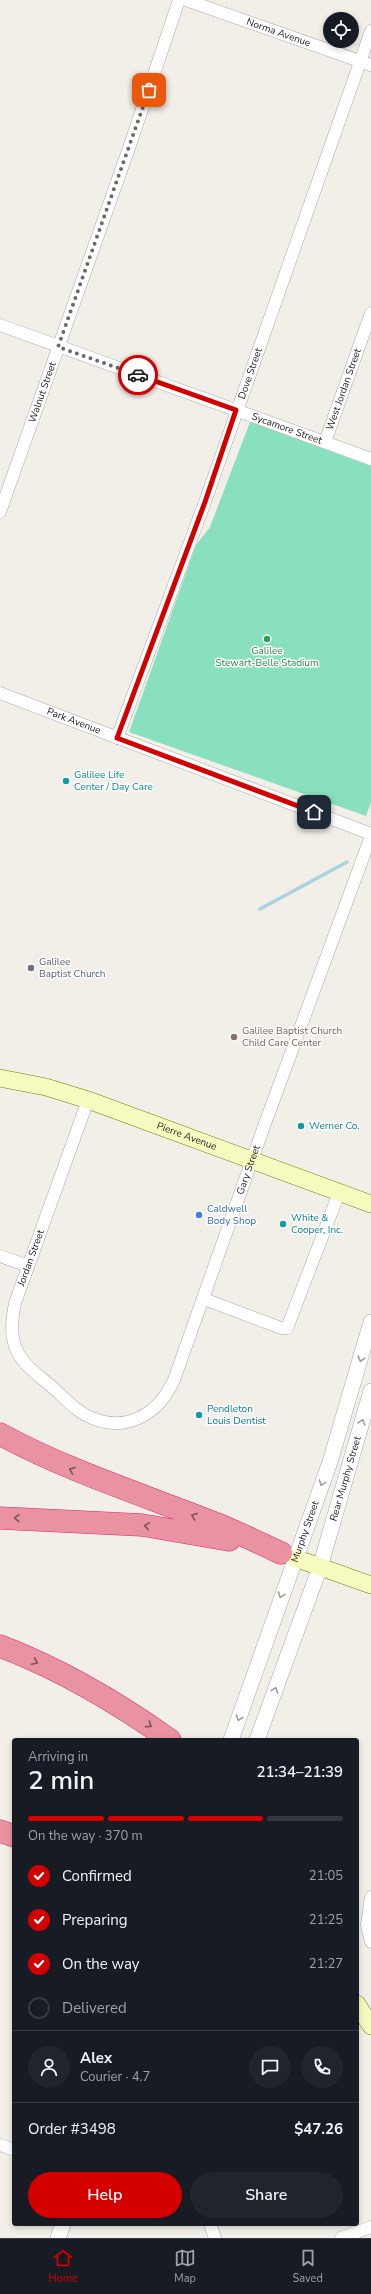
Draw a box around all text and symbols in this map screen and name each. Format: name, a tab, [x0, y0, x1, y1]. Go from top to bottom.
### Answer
map controls	[323, 12, 359, 48]
button: locate	[323, 12, 359, 48]
street label: Norma Avenue	[244, 15, 312, 50]
pin	[132, 73, 166, 107]
icon: bag	[138, 79, 160, 101]
street label: Dove Street	[235, 346, 266, 401]
street label: West Jordan Street	[323, 346, 365, 432]
courier	[118, 355, 158, 395]
street label: Walnut Street	[25, 360, 60, 425]
icon: car	[127, 364, 149, 386]
street label: Sycamore Street	[250, 409, 324, 448]
marker: Galilee Stewart-Belle Stadium	[262, 634, 272, 644]
place label: Galilee Stewart-Belle Stadium	[215, 644, 319, 670]
street label: Park Avenue	[45, 704, 103, 738]
place label: Galilee Life Center / Day Care	[74, 768, 153, 794]
marker: Galilee Life Center / Day Care	[61, 776, 71, 786]
pin	[297, 795, 331, 829]
icon: home	[303, 801, 325, 823]
place label: Galilee Baptist Church	[39, 955, 105, 981]
marker: Galilee Baptist Church	[26, 963, 36, 973]
place label: Galilee Baptist Church Child Care Center	[242, 1024, 342, 1050]
marker: Galilee Baptist Church Child Care Center	[229, 1032, 239, 1042]
street label: Pierre Avenue	[155, 1119, 219, 1154]
place label: Werner Co.	[309, 1119, 359, 1133]
marker: Werner Co.	[296, 1121, 306, 1131]
street label: Gary Street	[233, 1143, 264, 1196]
place label: Caldwell Body Shop	[207, 1202, 256, 1228]
marker: Caldwell Body Shop	[194, 1210, 204, 1220]
place label: White & Cooper, Inc.	[291, 1211, 343, 1237]
marker: White & Cooper, Inc.	[278, 1219, 288, 1229]
street label: Jordan Street	[14, 1227, 48, 1289]
one-way arrow	[357, 1356, 365, 1362]
place label: Pendleton Louis Dentist	[207, 1402, 266, 1428]
marker: Pendleton Louis Dentist	[194, 1410, 204, 1420]
one-way arrow	[357, 1418, 366, 1425]
street label: Rear Murphy Street	[327, 1434, 365, 1523]
one-way arrow	[69, 1466, 76, 1474]
one-way arrow	[318, 1480, 326, 1487]
street label: Murphy Street	[288, 1499, 323, 1564]
one-way arrow	[190, 1512, 197, 1520]
one-way arrow	[14, 1514, 20, 1523]
one-way arrow	[144, 1522, 150, 1531]
one-way arrow	[278, 1591, 286, 1598]
one-way arrow	[31, 1657, 39, 1665]
one-way arrow	[270, 1687, 278, 1694]
one-way arrow	[236, 1714, 244, 1721]
one-way arrow	[145, 1720, 152, 1728]
text: Arriving in	[28, 1748, 88, 1766]
text: 21:34–21:39	[256, 1762, 343, 1782]
text: 2 min	[28, 1763, 94, 1798]
text: On the way · 370 m	[28, 1827, 143, 1845]
icon: check	[28, 1865, 50, 1887]
text: Confirmed	[62, 1866, 132, 1886]
text: 21:05	[309, 1867, 343, 1885]
icon: check	[28, 1909, 50, 1931]
text: Preparing	[62, 1910, 127, 1930]
text: 21:25	[309, 1911, 343, 1929]
icon: check	[28, 1953, 50, 1975]
text: On the way	[62, 1954, 140, 1974]
text: 21:27	[309, 1955, 343, 1973]
text: Delivered	[62, 1998, 127, 2018]
button: person	[28, 2046, 70, 2088]
button: chat	[249, 2046, 291, 2088]
button: phone	[301, 2046, 343, 2088]
text: Alex	[80, 2048, 112, 2068]
text: Courier · 4.7	[80, 2068, 150, 2086]
text: Order #3498	[28, 2119, 116, 2139]
text: $47.26	[294, 2119, 343, 2139]
button: Help	[28, 2172, 182, 2218]
button: Share	[190, 2172, 343, 2218]
tab: Home	[48, 2247, 78, 2286]
tab: Map	[174, 2247, 196, 2286]
tab: Saved	[292, 2247, 323, 2286]

